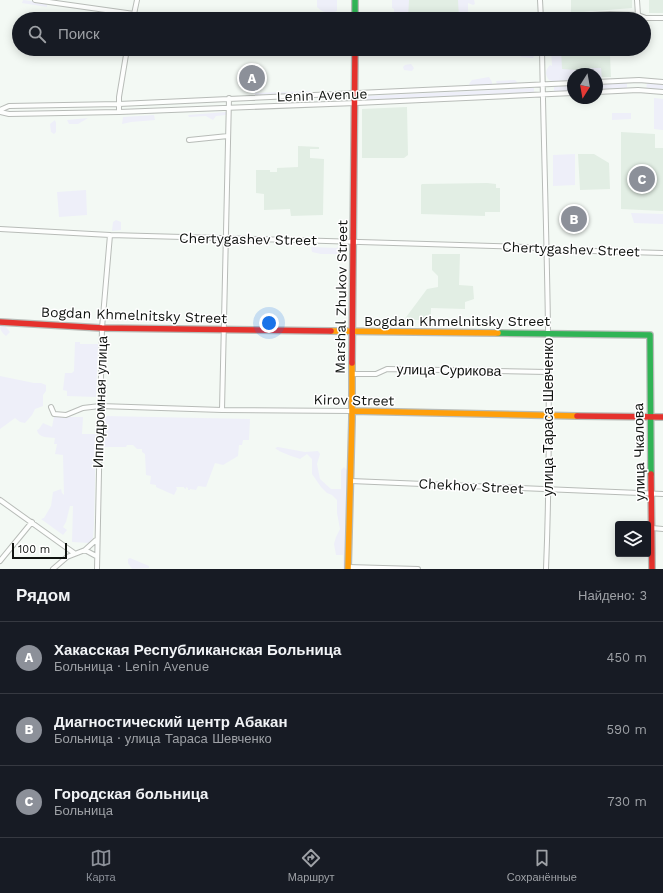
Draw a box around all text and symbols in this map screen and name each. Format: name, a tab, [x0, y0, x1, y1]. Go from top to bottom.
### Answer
search box	[12, 12, 651, 56]
icon: search	[26, 23, 48, 45]
text: Поиск	[58, 25, 100, 43]
pin: A	[239, 63, 265, 93]
north arrow	[567, 68, 603, 104]
street label: Lenin Avenue	[276, 85, 368, 105]
pin: C	[629, 164, 655, 194]
pin: B	[561, 204, 587, 234]
street label: Marshal Zhukov Street	[332, 220, 350, 374]
street label: Chertygashev Street	[179, 230, 317, 248]
street label: Chertygashev Street	[502, 239, 640, 259]
street label: Bogdan Khmelnitsky Street	[41, 304, 227, 326]
your location	[259, 313, 279, 333]
street label: Bogdan Khmelnitsky Street	[364, 313, 550, 329]
street label: Ипподромная улица	[90, 335, 110, 468]
street label: улица Тараса Шевченко	[540, 338, 556, 496]
street label: улица Сурикова	[396, 361, 502, 379]
street label: Kirov Street	[314, 391, 395, 409]
street label: улица Чкалова	[630, 403, 648, 501]
street label: Chekhov Street	[418, 475, 524, 497]
map controls	[615, 521, 651, 557]
button: layers	[615, 521, 651, 557]
scale bar	[12, 541, 67, 560]
text: 100 m	[18, 543, 50, 556]
text: Рядом	[16, 585, 71, 605]
text: Найдено: 3	[578, 588, 647, 603]
text: Хакасская Республиканская Больница	[54, 641, 341, 659]
text: A	[25, 650, 33, 665]
text: 450 m	[607, 650, 647, 665]
text: Больница · Lenin Avenue	[54, 659, 209, 674]
text: Диагностический центр Абакан	[54, 713, 287, 731]
text: B	[25, 722, 33, 737]
text: 590 m	[607, 722, 647, 737]
text: Больница · улица Тараса Шевченко	[54, 731, 272, 746]
text: Городская больница	[54, 785, 208, 803]
text: C	[25, 794, 33, 809]
text: 730 m	[607, 794, 647, 809]
text: Больница	[54, 803, 113, 818]
tab: Карта	[86, 847, 116, 884]
tab: Маршрут	[288, 847, 335, 884]
tab: Сохранённые	[507, 847, 577, 884]

